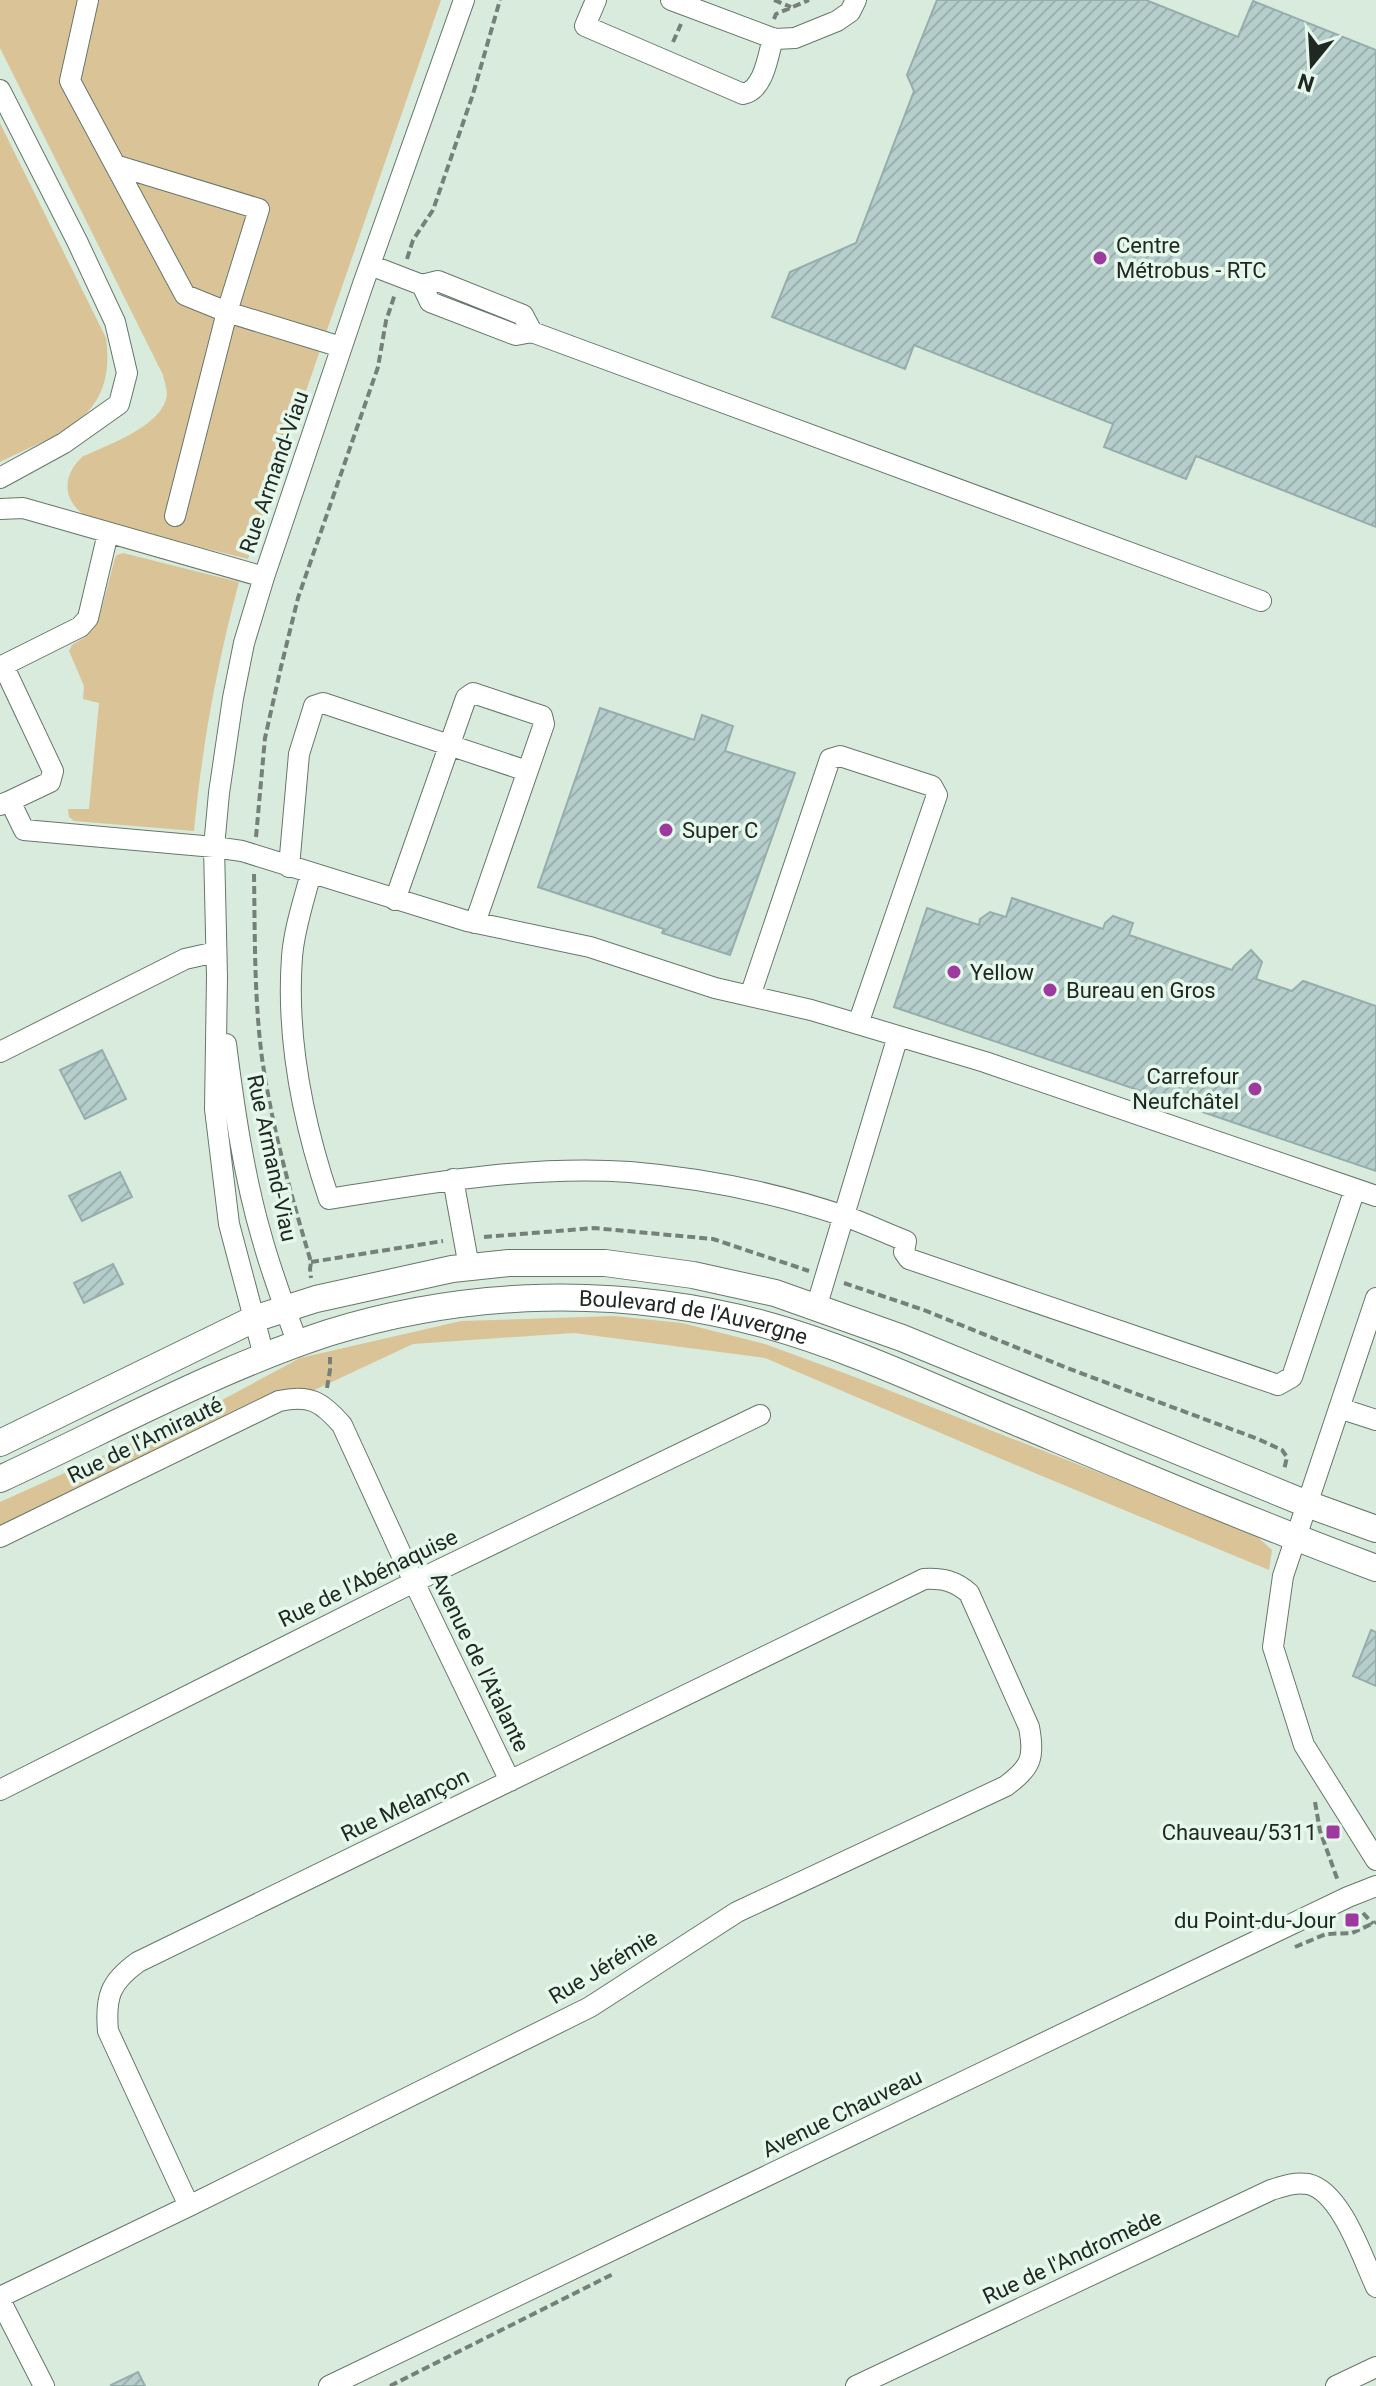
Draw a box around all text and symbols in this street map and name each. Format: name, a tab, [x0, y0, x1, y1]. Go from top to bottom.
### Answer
north arrow	[1272, 24, 1352, 104]
text: N	[1295, 68, 1317, 97]
place label: Centre Métrobus - RTC	[1116, 233, 1267, 283]
marker: Centre Métrobus - RTC	[1091, 249, 1109, 267]
street label: Rue Armand-Viau	[235, 388, 313, 556]
place label: Super C	[682, 818, 758, 843]
marker: Super C	[657, 821, 675, 839]
place label: Yellow	[970, 960, 1034, 985]
marker: Yellow	[945, 963, 963, 981]
place label: Bureau en Gros	[1066, 978, 1216, 1003]
marker: Bureau en Gros	[1041, 981, 1059, 999]
place label: Carrefour Neufchâtel	[1132, 1064, 1240, 1114]
street label: Rue Armand-Viau	[242, 1072, 302, 1244]
marker: Carrefour Neufchâtel	[1246, 1080, 1264, 1098]
street label: Boulevard de l'Auvergne	[579, 1285, 811, 1349]
street label: Rue de l'Amirauté	[63, 1392, 227, 1488]
street label: Rue de l'Abénaquise	[275, 1524, 461, 1632]
street label: Avenue de l'Atalante	[426, 1568, 534, 1756]
street label: Rue Melançon	[337, 1763, 473, 1847]
place label: Chauveau/5311	[1162, 1820, 1317, 1845]
marker: Chauveau/5311	[1324, 1823, 1342, 1841]
place label: du Point-du-Jour	[1174, 1908, 1337, 1933]
marker: du Point-du-Jour	[1343, 1911, 1361, 1929]
street label: Rue Jérémie	[544, 1925, 662, 2009]
street label: Avenue Chauveau	[758, 2064, 926, 2162]
street label: Rue de l'Andromède	[979, 2205, 1165, 2309]

